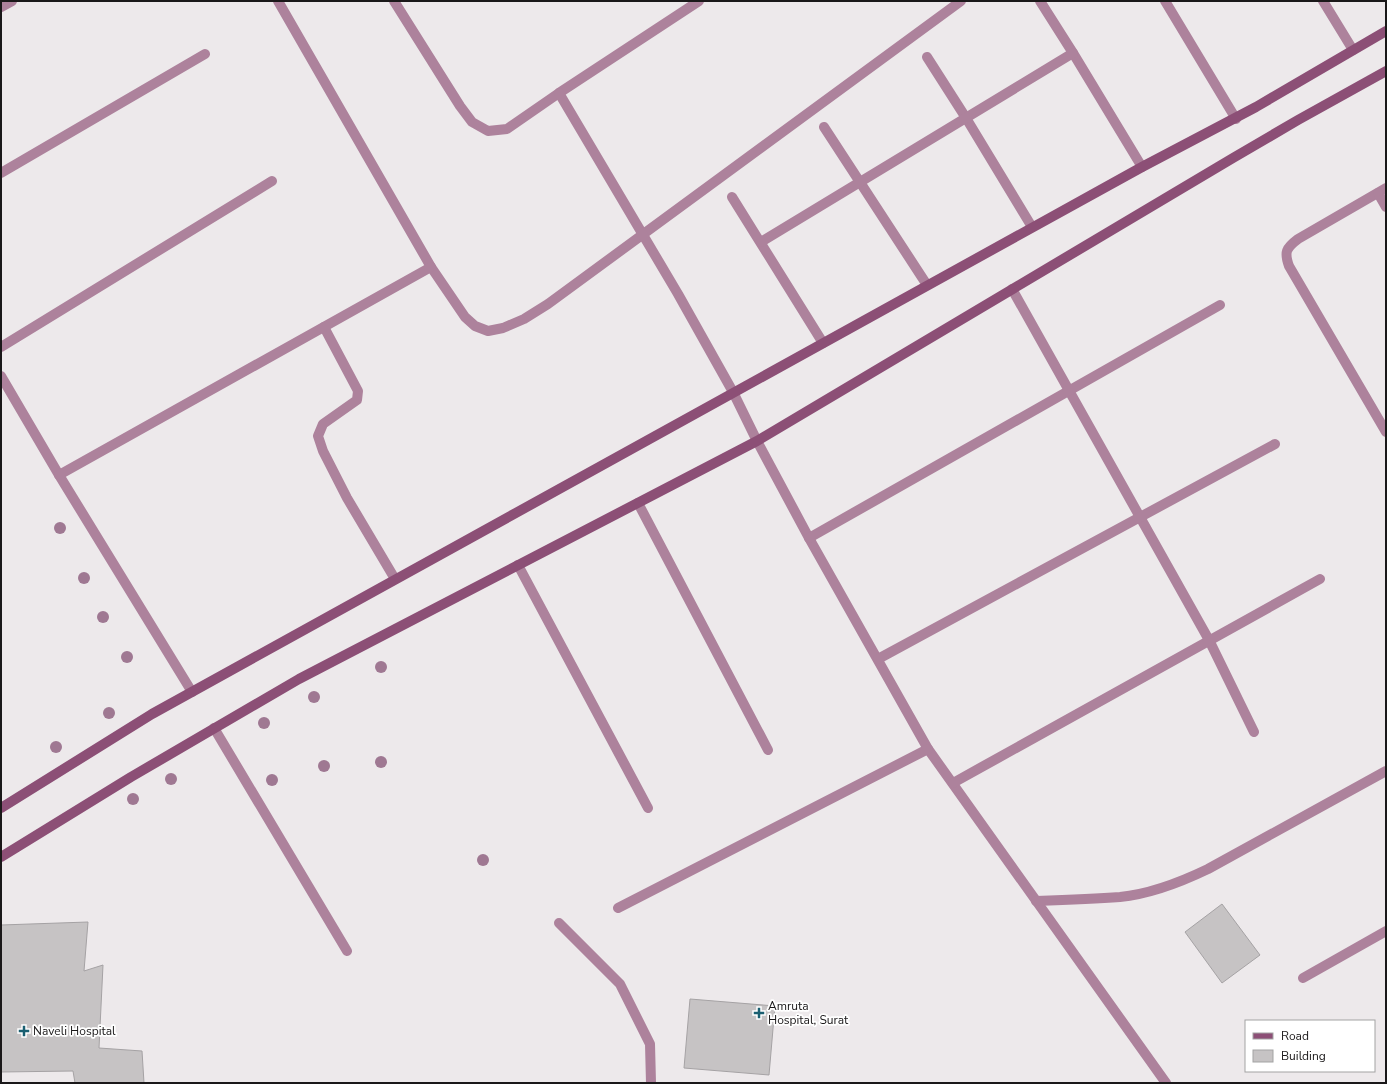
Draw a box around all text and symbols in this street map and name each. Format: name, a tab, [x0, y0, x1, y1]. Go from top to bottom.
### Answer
place label: Amruta Hospital, Surat	[768, 998, 849, 1028]
marker: Amruta Hospital, Surat	[753, 1007, 765, 1019]
legend	[1245, 1020, 1375, 1072]
place label: Naveli Hospital	[33, 1023, 116, 1039]
marker: Naveli Hospital	[18, 1025, 30, 1037]
text: Road	[1281, 1028, 1309, 1044]
text: Building	[1281, 1048, 1326, 1064]

